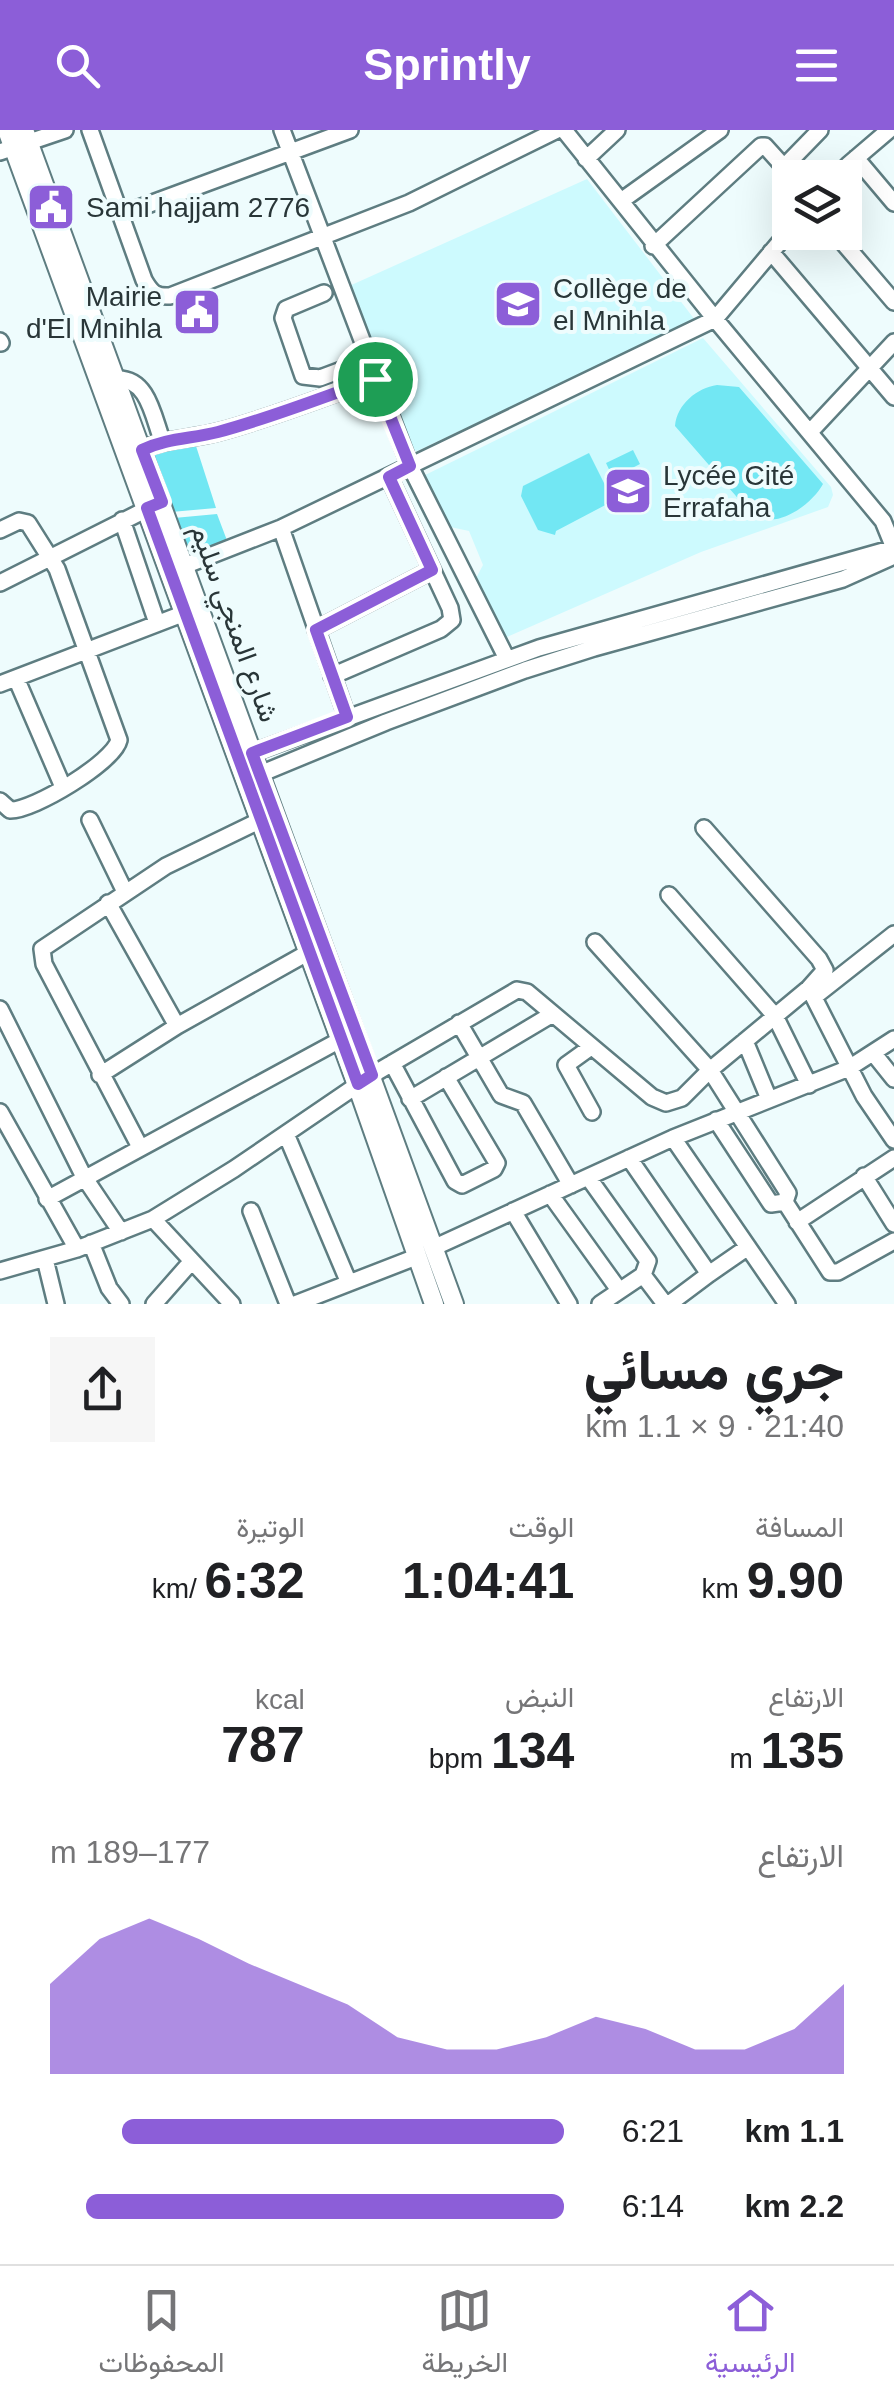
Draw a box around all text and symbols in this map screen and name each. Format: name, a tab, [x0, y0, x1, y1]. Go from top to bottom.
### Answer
icon: search	[50, 38, 105, 93]
icon: menu	[789, 38, 844, 93]
text: Sprintly	[363, 39, 531, 90]
map controls	[772, 160, 862, 250]
button: layers	[772, 160, 862, 250]
public building icon: Sami hajjam 2776	[25, 181, 77, 233]
place label: Sami hajjam 2776	[86, 192, 310, 223]
place label: Collège de el Mnihla	[553, 273, 687, 336]
school or university icon: Collège de el Mnihla	[492, 278, 544, 330]
place label: Mairie d'El Mnihla	[26, 281, 162, 344]
public building icon: Mairie d'El Mnihla	[171, 286, 223, 338]
pin	[333, 337, 418, 422]
icon: arrive	[348, 352, 403, 407]
place label: Lycée Cité Errafaha	[663, 460, 794, 523]
school or university icon: Lycée Cité Errafaha	[602, 465, 654, 517]
street label: شارع المنجي سليم	[178, 520, 285, 728]
button: share	[50, 1337, 155, 1442]
text: جري مسائي	[584, 1339, 844, 1401]
text: 21:40 · 9 × 1.1 km	[585, 1408, 844, 1444]
text: الوتيرة	[236, 1512, 305, 1543]
text: الوقت	[509, 1512, 574, 1543]
text: المسافة	[755, 1512, 844, 1543]
text: 6:32	[205, 1553, 305, 1609]
text: 1:04:41	[402, 1553, 574, 1609]
text: 9.90	[747, 1553, 844, 1609]
text: /km	[152, 1573, 205, 1604]
text: km	[702, 1573, 747, 1604]
text: النبض	[505, 1682, 574, 1713]
text: الارتفاع	[768, 1682, 844, 1713]
text: kcal	[255, 1684, 305, 1715]
text: 787	[221, 1717, 305, 1773]
text: 134	[491, 1723, 574, 1779]
text: 135	[761, 1723, 844, 1779]
text: bpm	[429, 1743, 491, 1774]
text: m	[729, 1743, 761, 1774]
text: 177–189 m	[50, 1834, 210, 1870]
text: الارتفاع	[757, 1838, 844, 1874]
text: 6:21	[622, 2113, 684, 2149]
text: 1.1 km	[744, 2113, 844, 2149]
text: 6:14	[622, 2188, 684, 2224]
text: 2.2 km	[744, 2188, 844, 2224]
tab: المحفوظات	[98, 2283, 225, 2387]
tab: الخريطة	[422, 2283, 508, 2387]
tab: الرئيسية	[705, 2283, 796, 2387]

